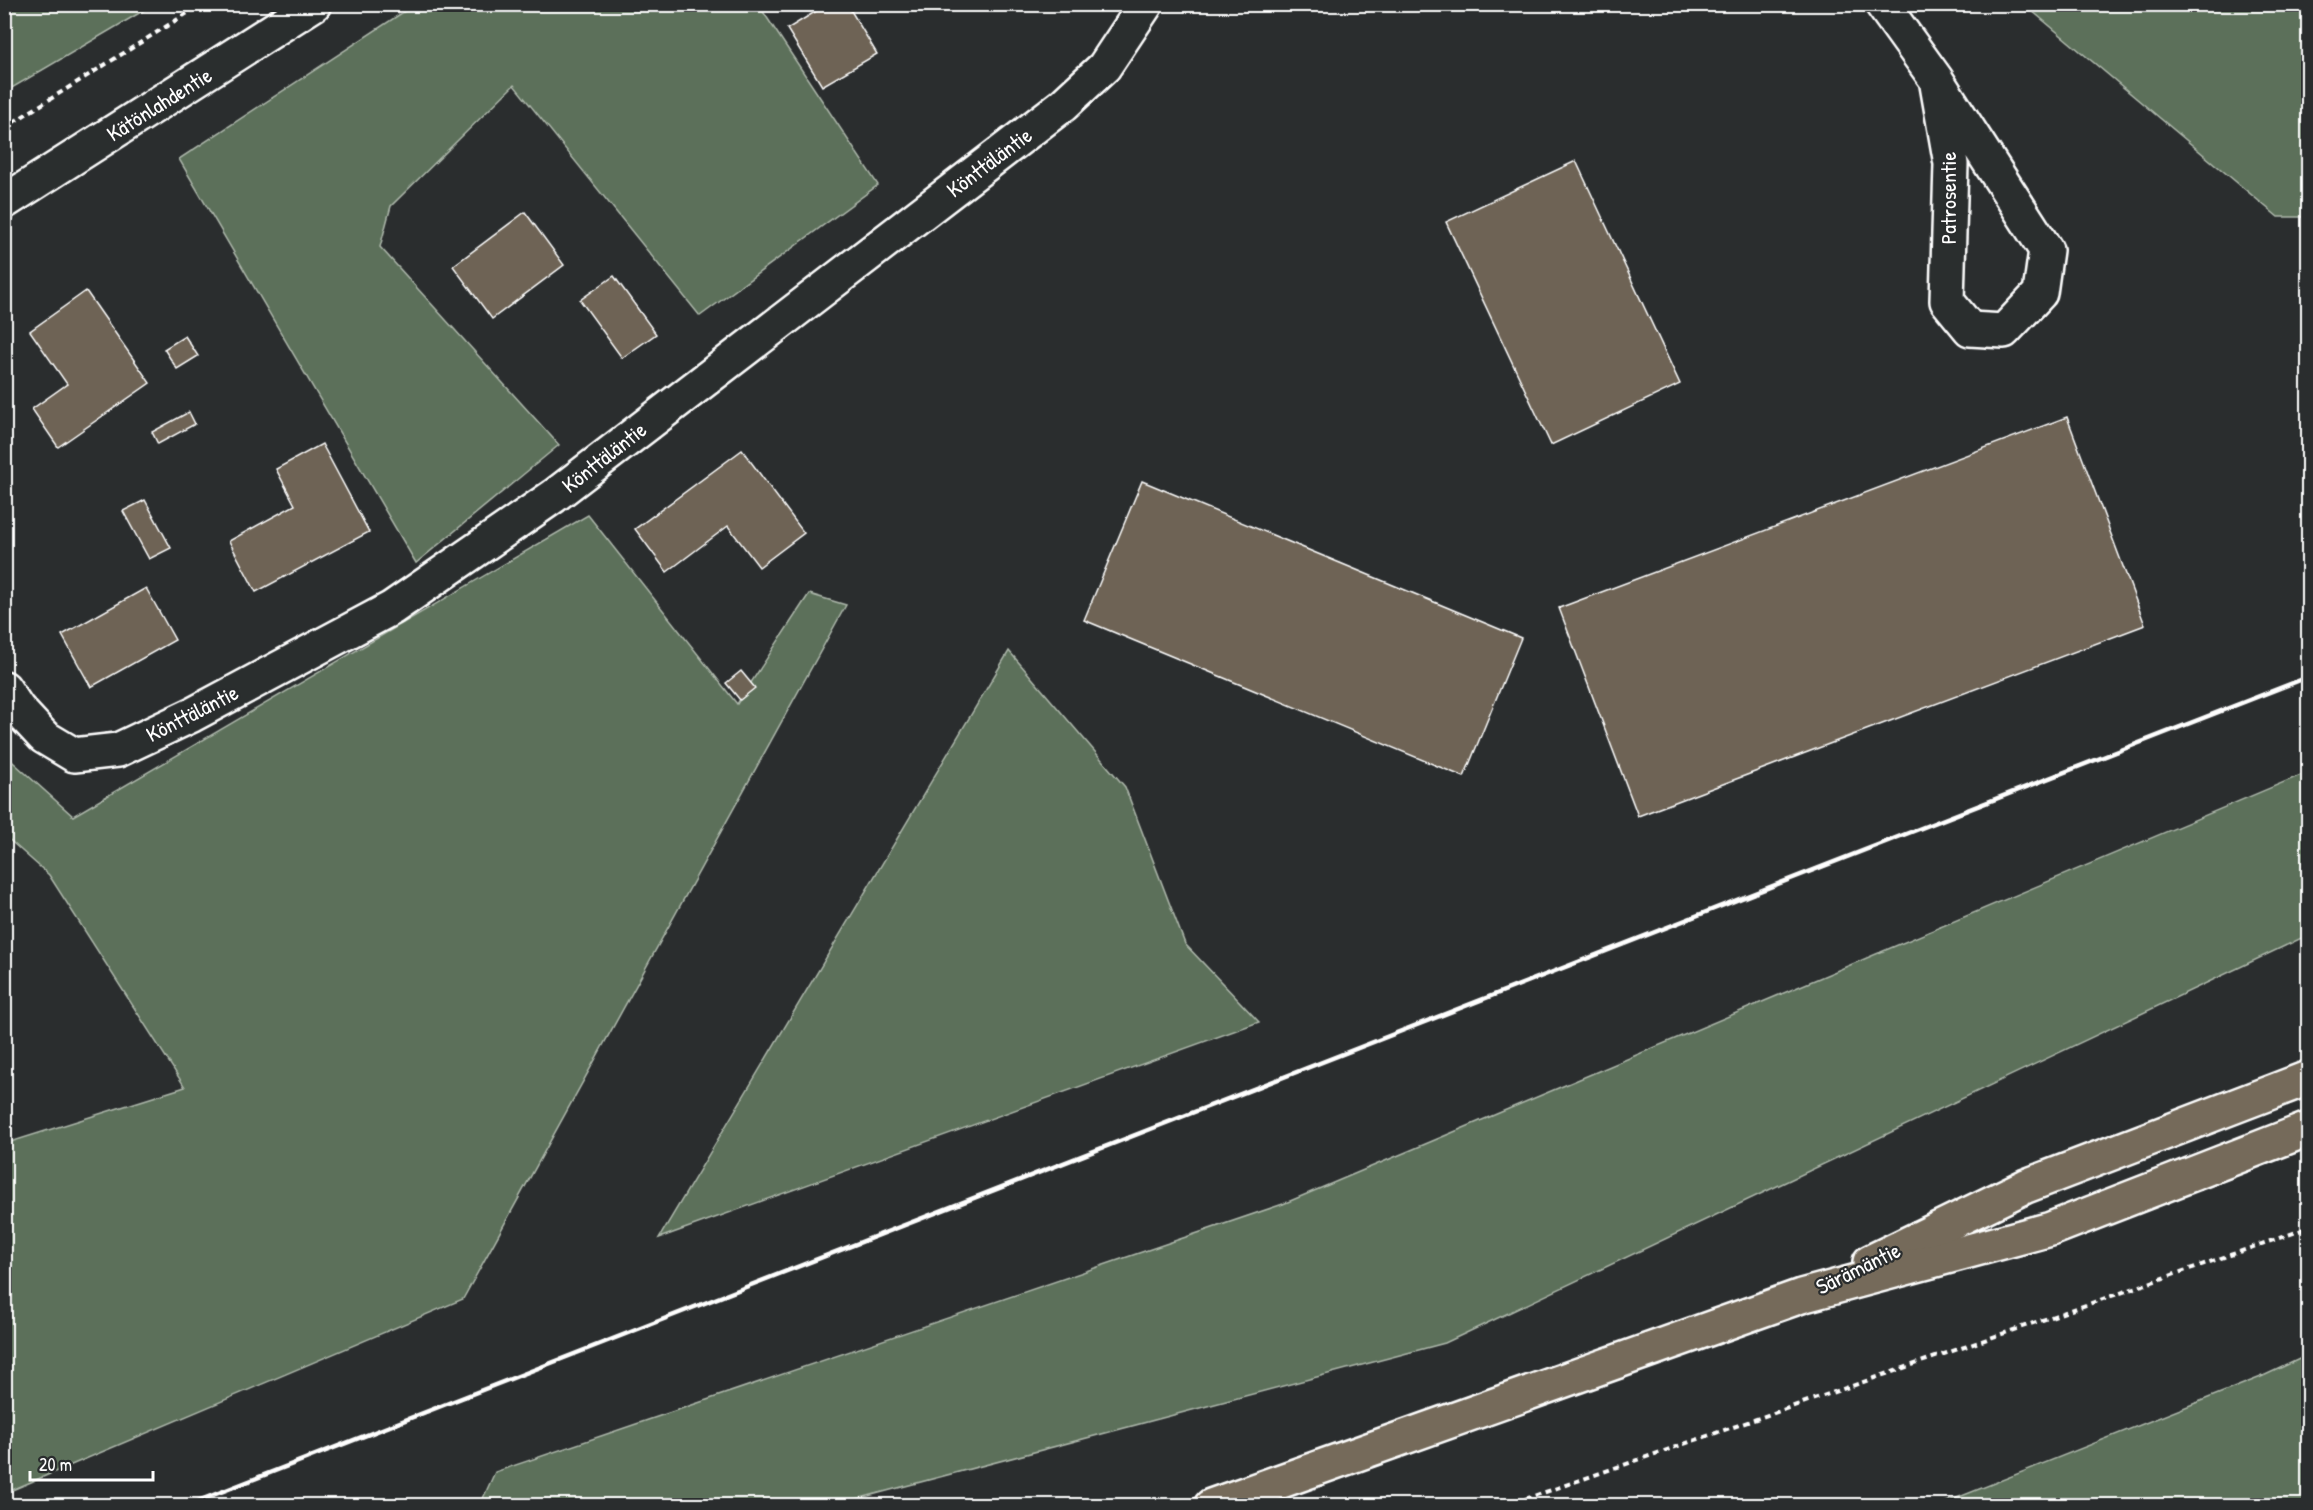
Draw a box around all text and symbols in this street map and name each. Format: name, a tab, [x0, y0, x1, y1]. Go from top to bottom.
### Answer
street label: Kätönlahdentie	[101, 60, 218, 148]
street label: Könttäläntie	[940, 120, 1038, 204]
street label: Patrosentie	[1933, 151, 1963, 244]
street label: Könttäläntie	[555, 414, 653, 500]
street label: Könttäläntie	[141, 677, 243, 749]
street label: Särämäntie	[1811, 1235, 1906, 1301]
scale bar	[30, 1444, 153, 1482]
text: 20 m	[39, 1452, 72, 1477]

